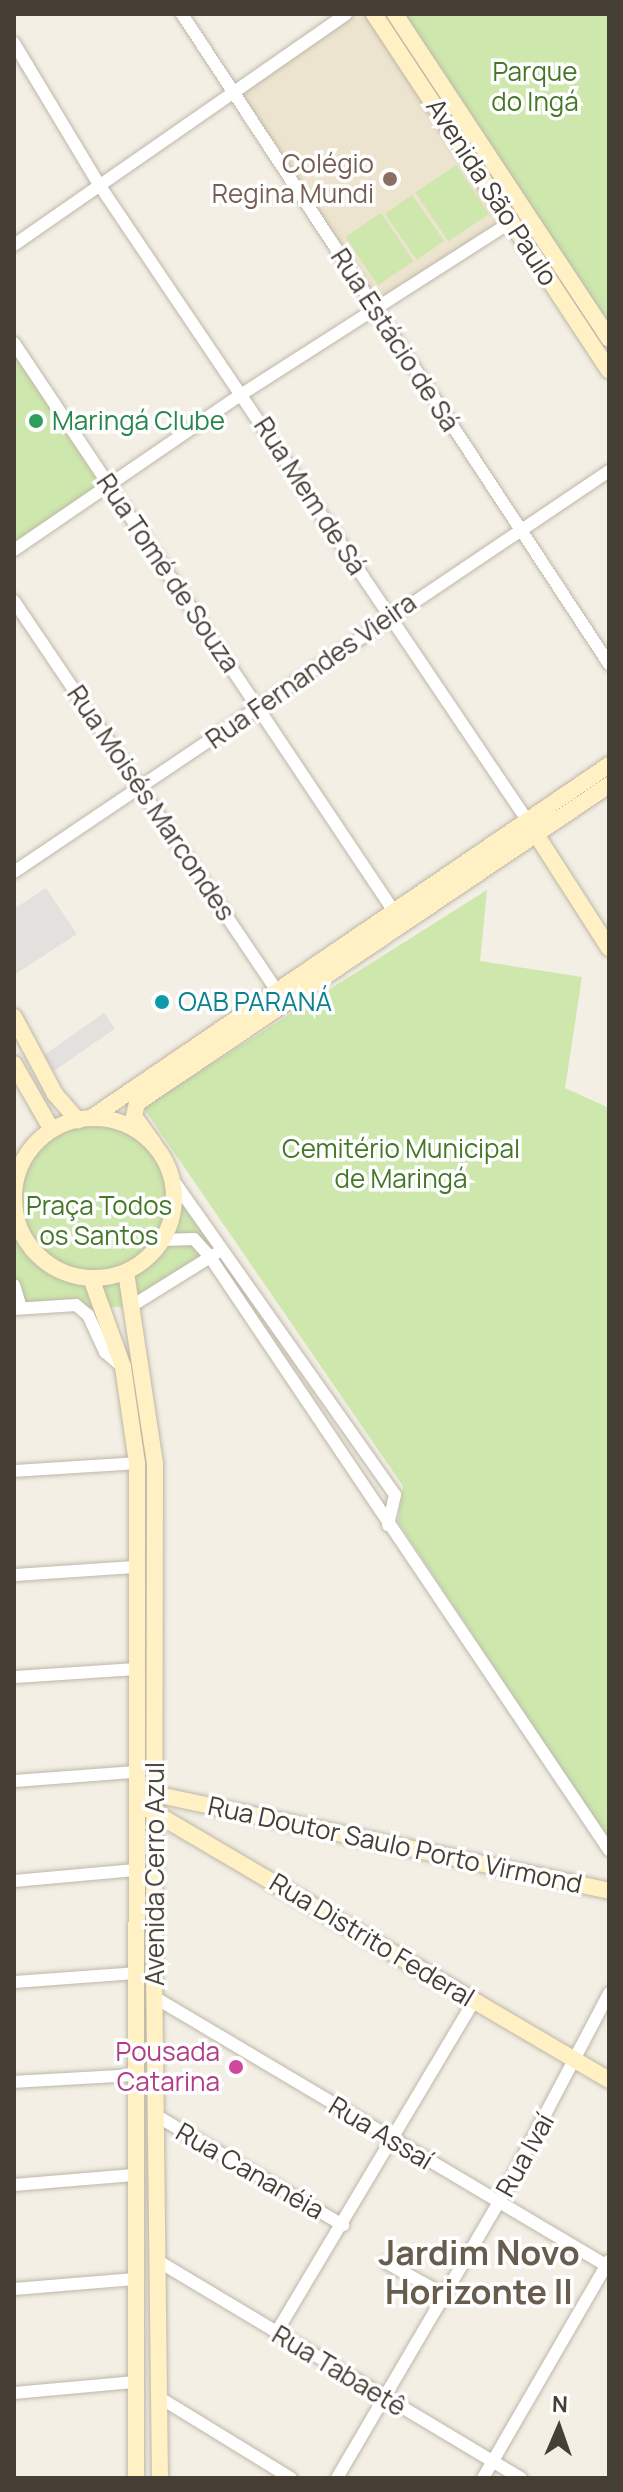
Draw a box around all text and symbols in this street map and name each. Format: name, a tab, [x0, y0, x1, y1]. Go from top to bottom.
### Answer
park label: Parque do Ingá	[491, 56, 579, 118]
street label: Avenida São Paulo	[420, 93, 564, 291]
place label: Colégio Regina Mundi	[212, 148, 374, 210]
marker: Colégio Regina Mundi	[381, 170, 399, 188]
street label: Rua Estácio de Sá	[324, 243, 466, 437]
place label: Maringá Clube	[52, 405, 225, 437]
street label: Rua Mem de Sá	[247, 411, 373, 581]
marker: Maringá Clube	[27, 412, 45, 430]
street label: Rua Tomé de Souza	[90, 468, 246, 678]
street label: Rua Fernandes Vieira	[200, 587, 422, 755]
street label: Rua Moisés Marcondes	[61, 680, 241, 926]
place label: OAB PARANÁ	[178, 986, 332, 1018]
marker: OAB PARANÁ	[153, 993, 171, 1011]
park label: Cemitério Municipal de Maringá	[282, 1133, 520, 1194]
park label: Praça Todos os Santos	[26, 1190, 172, 1252]
street label: Avenida Cerro Azul	[139, 1762, 171, 1986]
street label: Rua Doutor Saulo Porto Virmond	[205, 1790, 585, 1900]
street label: Rua Distrito Federal	[264, 1867, 480, 2013]
place label: Pousada Catarina	[116, 2036, 220, 2098]
marker: Pousada Catarina	[227, 2058, 245, 2076]
street label: Rua Assaí	[323, 2090, 439, 2176]
street label: Rua Ivaí	[489, 2108, 561, 2202]
street label: Rua Cananéia	[171, 2116, 329, 2226]
district label: Jardim Novo Horizonte II	[378, 2232, 580, 2312]
street label: Rua Tabaetê	[267, 2319, 411, 2423]
north arrow	[519, 2388, 599, 2468]
text: N	[551, 2389, 568, 2419]

